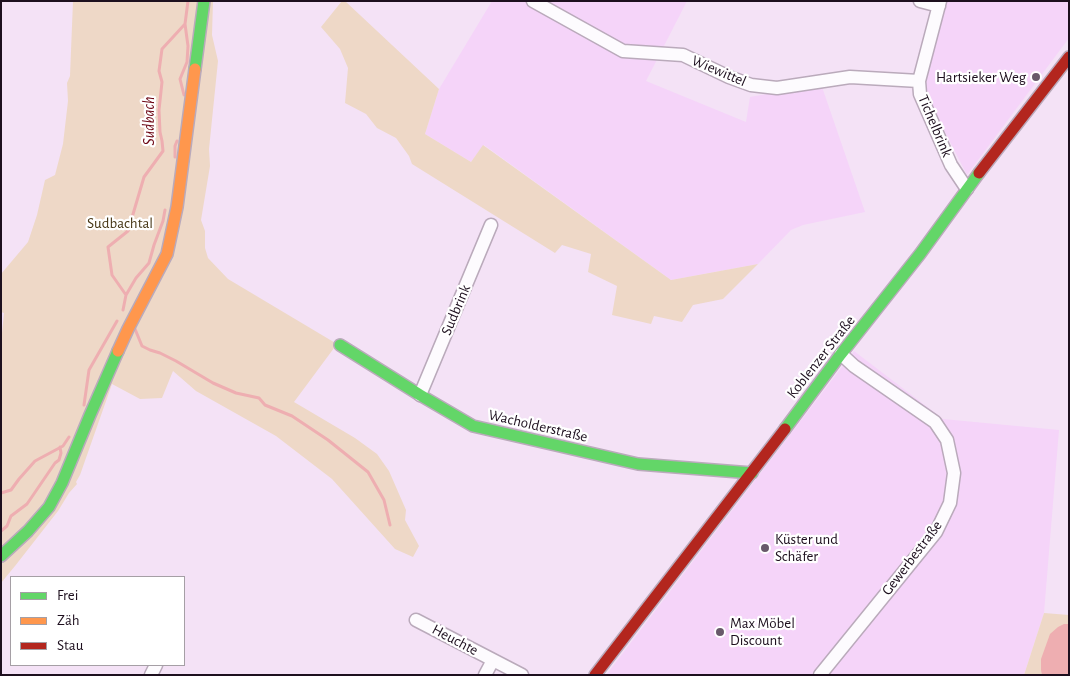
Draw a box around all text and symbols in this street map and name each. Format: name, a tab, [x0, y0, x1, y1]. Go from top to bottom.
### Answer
street label: Wiewittel	[689, 51, 749, 91]
place label: Hartsieker Weg	[936, 68, 1026, 86]
marker: Hartsieker Weg	[1030, 71, 1042, 83]
street label: Tichelbrink	[914, 92, 956, 160]
water label: Sudbach	[139, 97, 159, 145]
park label: Sudbachtal	[87, 214, 153, 232]
street label: Sudbrink	[437, 282, 475, 338]
street label: Koblenzer Straße	[783, 312, 859, 402]
street label: Wacholderstraße	[487, 406, 589, 446]
street label: Gewerbestraße	[878, 517, 946, 599]
place label: Küster und Schäfer	[775, 530, 838, 565]
marker: Küster und Schäfer	[759, 542, 771, 554]
legend	[10, 576, 185, 666]
text: Frei	[57, 588, 78, 603]
text: Zäh	[57, 613, 80, 628]
place label: Max Möbel Discount	[730, 614, 795, 649]
street label: Heuchte	[429, 620, 481, 660]
marker: Max Möbel Discount	[714, 626, 726, 638]
text: Stau	[57, 638, 83, 653]

